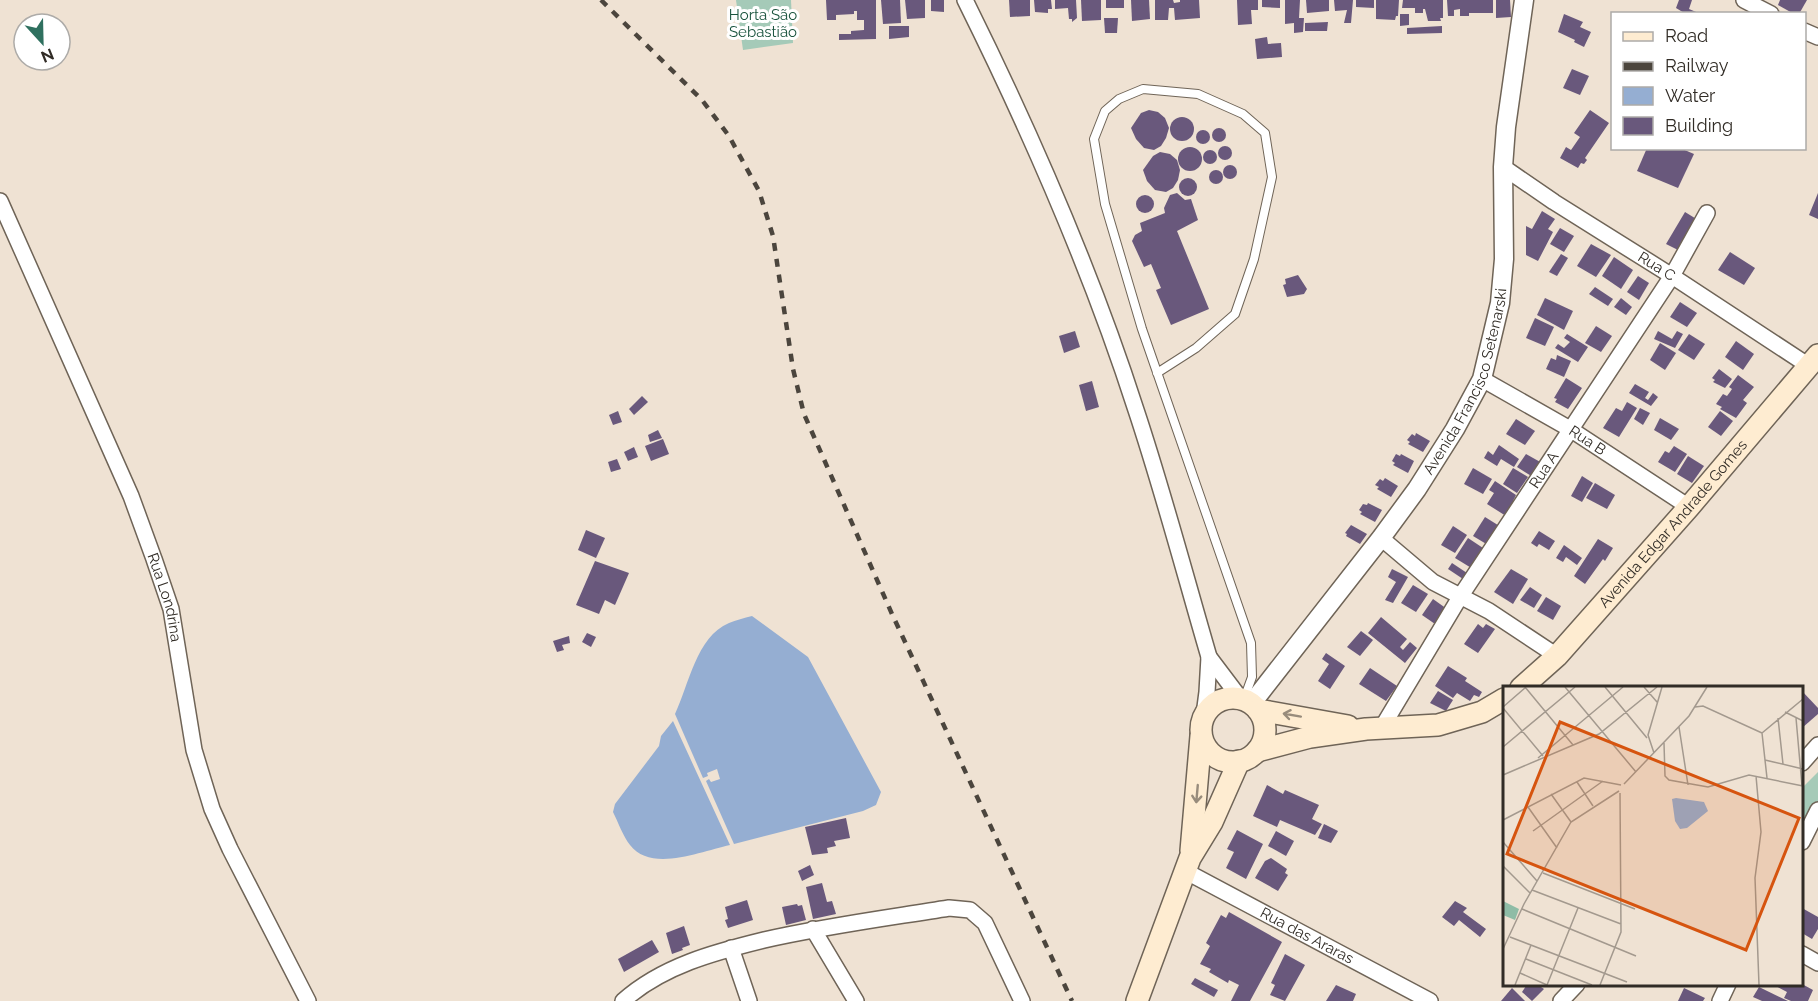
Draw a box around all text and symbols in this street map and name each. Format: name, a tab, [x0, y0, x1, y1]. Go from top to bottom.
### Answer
park label: Horta São Sebastião	[729, 6, 797, 41]
north arrow	[12, 12, 72, 72]
legend	[1611, 12, 1806, 150]
text: Road	[1665, 25, 1708, 46]
text: N	[38, 44, 57, 67]
text: Railway	[1665, 55, 1729, 76]
text: Water	[1665, 85, 1716, 106]
text: Building	[1665, 115, 1733, 136]
street label: Rua C	[1635, 248, 1679, 285]
street label: Avenida Francisco Setenarski	[1419, 287, 1510, 478]
street label: Rua B	[1565, 422, 1609, 459]
street label: Avenida Edgar Andrade Gomes	[1595, 436, 1751, 611]
street label: Rua A	[1525, 448, 1562, 492]
street label: Rua Londrina	[144, 551, 185, 643]
inset map	[1503, 686, 1803, 986]
one-way arrow	[1282, 709, 1302, 720]
one-way arrow	[1191, 783, 1202, 803]
street label: Rua das Araras	[1257, 904, 1357, 968]

